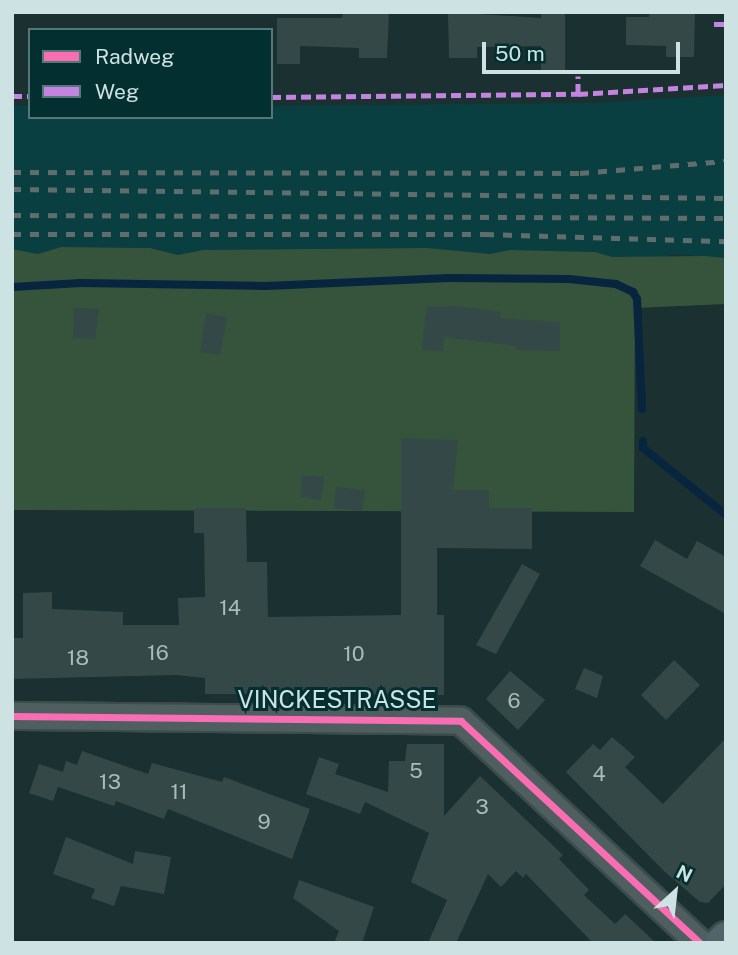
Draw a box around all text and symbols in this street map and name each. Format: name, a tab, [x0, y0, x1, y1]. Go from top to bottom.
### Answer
legend	[28, 28, 273, 119]
scale bar	[486, 28, 684, 72]
text: 50 m	[495, 41, 545, 66]
text: Radweg	[95, 44, 174, 69]
text: Weg	[95, 79, 139, 104]
house number: 14	[219, 595, 241, 621]
house number: 16	[147, 640, 169, 666]
house number: 10	[343, 641, 365, 667]
house number: 18	[67, 645, 89, 671]
street label: VINCKESTRASSE	[238, 686, 436, 714]
house number: 6	[507, 688, 521, 714]
house number: 5	[409, 758, 423, 784]
house number: 4	[592, 761, 606, 787]
house number: 13	[99, 769, 121, 795]
house number: 11	[170, 779, 188, 805]
house number: 3	[475, 794, 489, 820]
house number: 9	[257, 809, 271, 835]
north arrow	[640, 857, 710, 927]
text: N	[673, 860, 696, 886]

